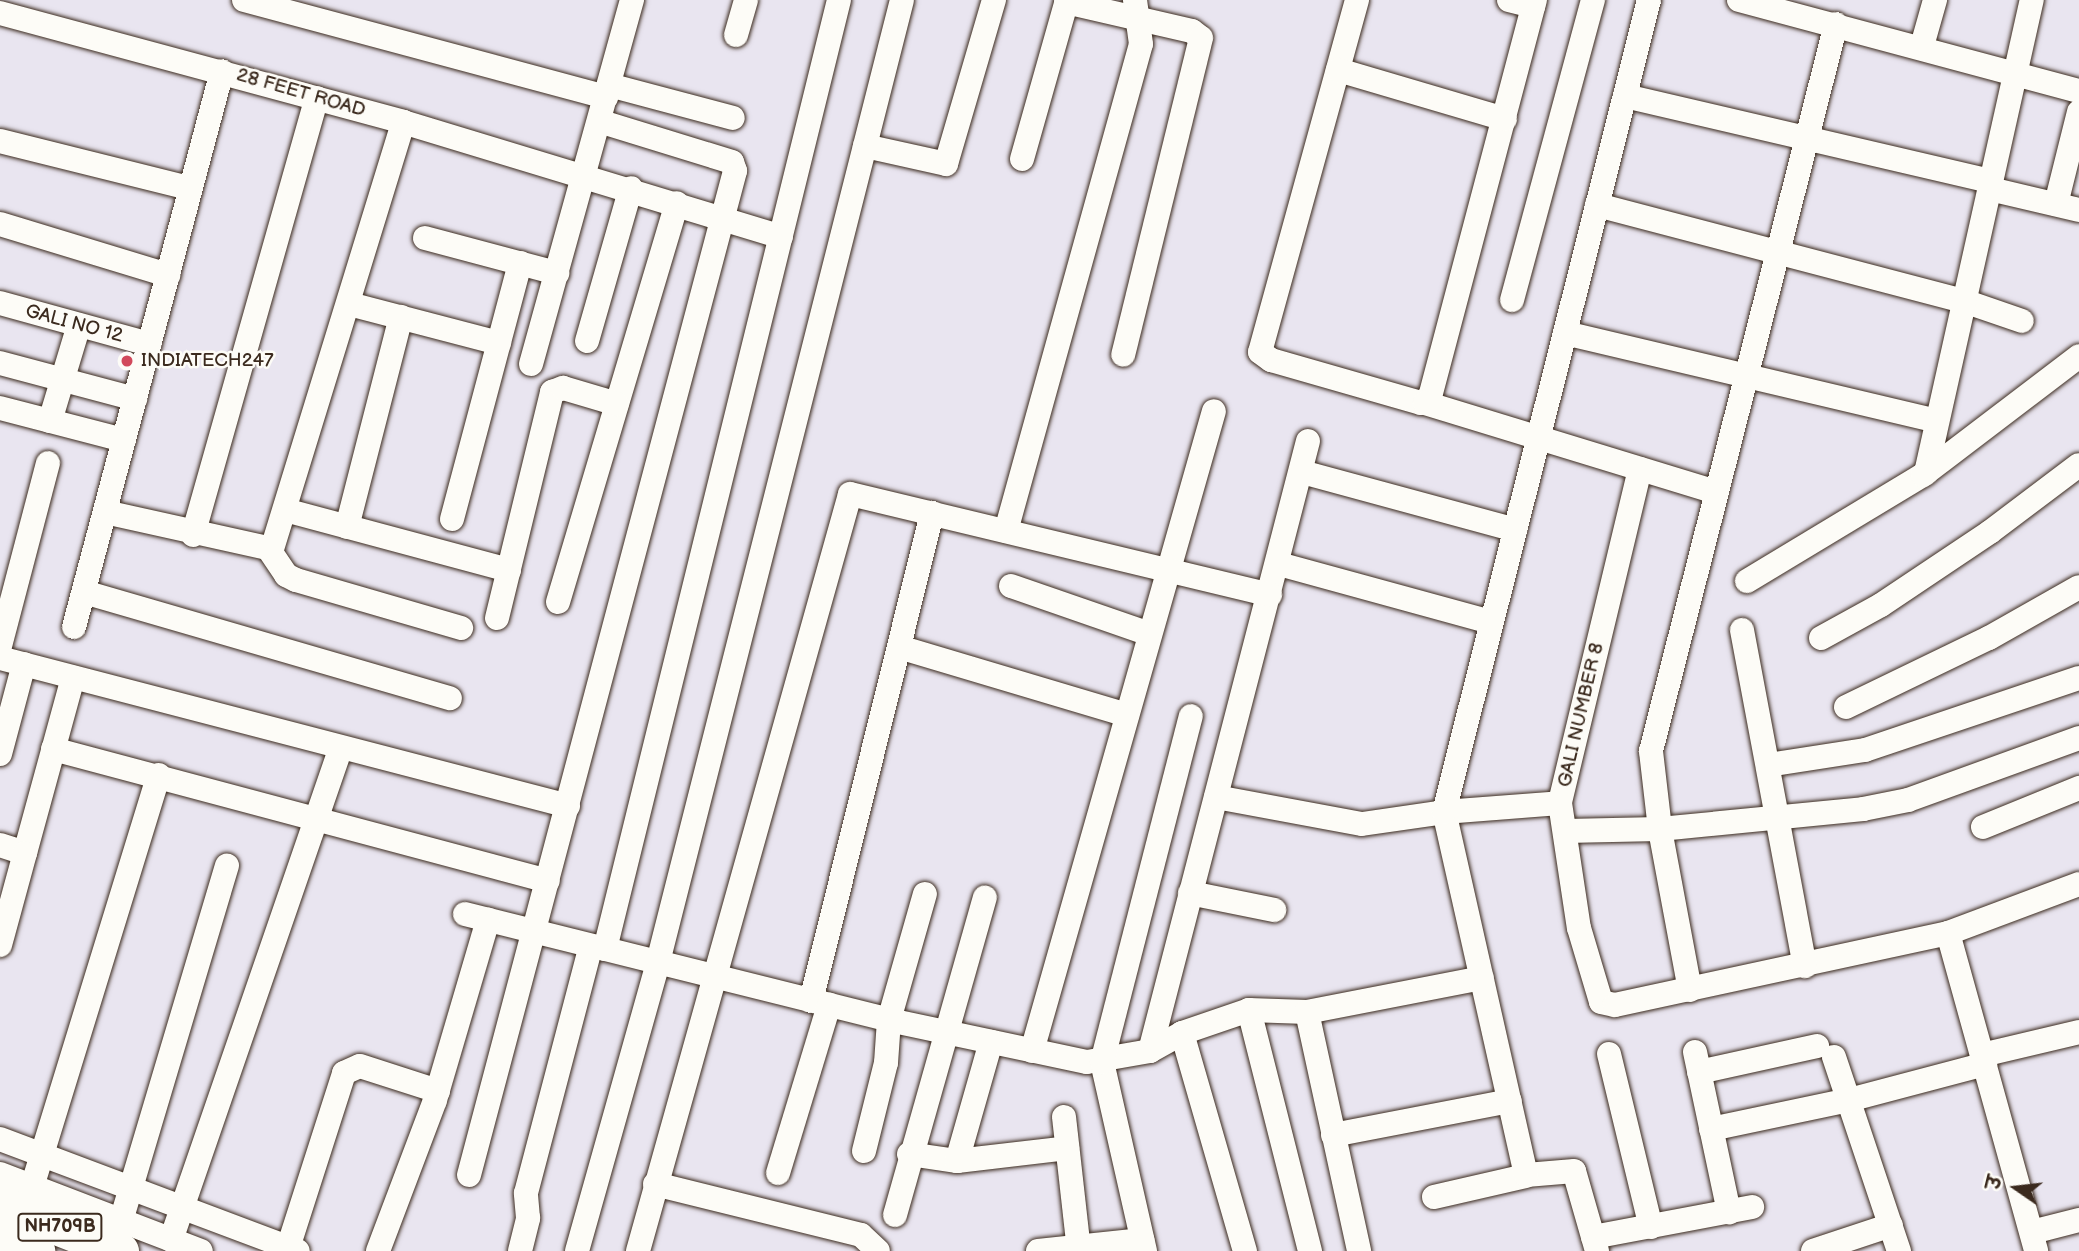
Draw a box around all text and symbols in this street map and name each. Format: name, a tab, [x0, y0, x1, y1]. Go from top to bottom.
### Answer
street label: 28 FEET ROAD	[234, 64, 368, 122]
street label: GALI NO 12	[23, 300, 125, 348]
place label: INDIATECH247	[141, 350, 274, 372]
marker: INDIATECH247	[119, 353, 135, 369]
street label: GALI NUMBER 8	[1553, 641, 1609, 789]
north arrow	[1981, 1153, 2051, 1223]
text: उ	[1982, 1174, 2008, 1192]
road number: NH709B	[16, 1212, 104, 1242]

